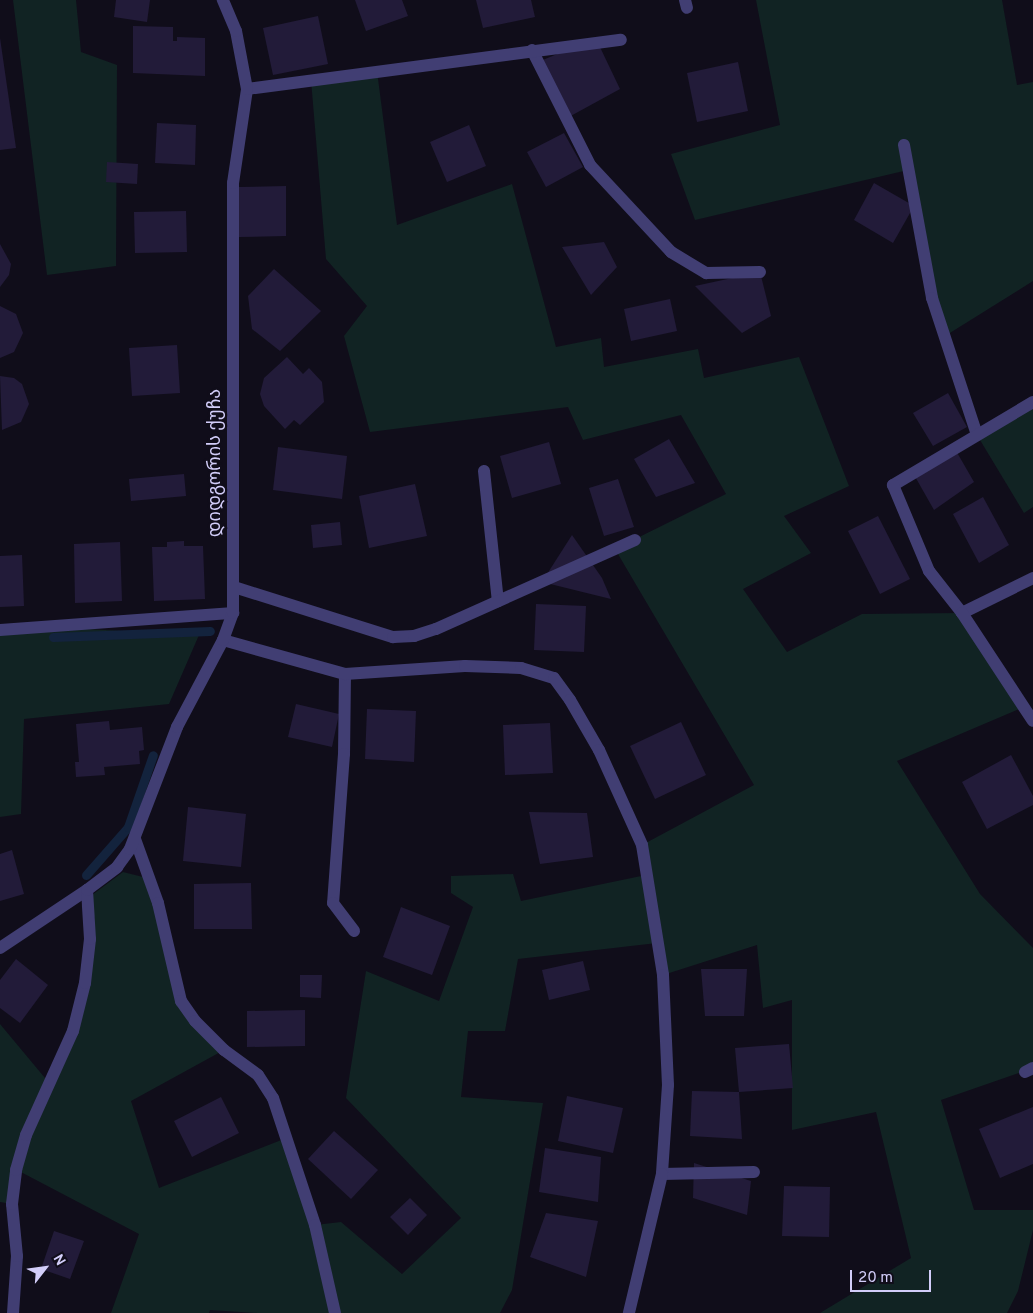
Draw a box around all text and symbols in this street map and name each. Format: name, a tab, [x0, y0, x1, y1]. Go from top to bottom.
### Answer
street label: დიდგორის ქუჩა	[205, 389, 227, 537]
north arrow	[20, 1243, 70, 1293]
text: N	[49, 1252, 68, 1269]
scale bar	[853, 1260, 934, 1292]
text: 20 m	[858, 1269, 893, 1288]

